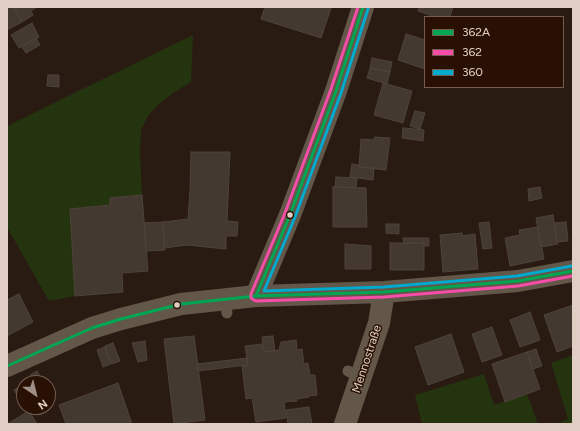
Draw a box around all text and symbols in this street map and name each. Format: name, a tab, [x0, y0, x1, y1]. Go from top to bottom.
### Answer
legend	[424, 16, 564, 88]
text: 362A	[462, 25, 490, 39]
text: 362	[462, 45, 482, 59]
text: 360	[462, 65, 483, 79]
unlabelled marker	[285, 210, 295, 220]
unlabelled marker	[172, 300, 182, 310]
street label: Mennostraße	[349, 323, 385, 395]
north arrow	[16, 375, 56, 415]
text: N	[35, 397, 50, 412]

